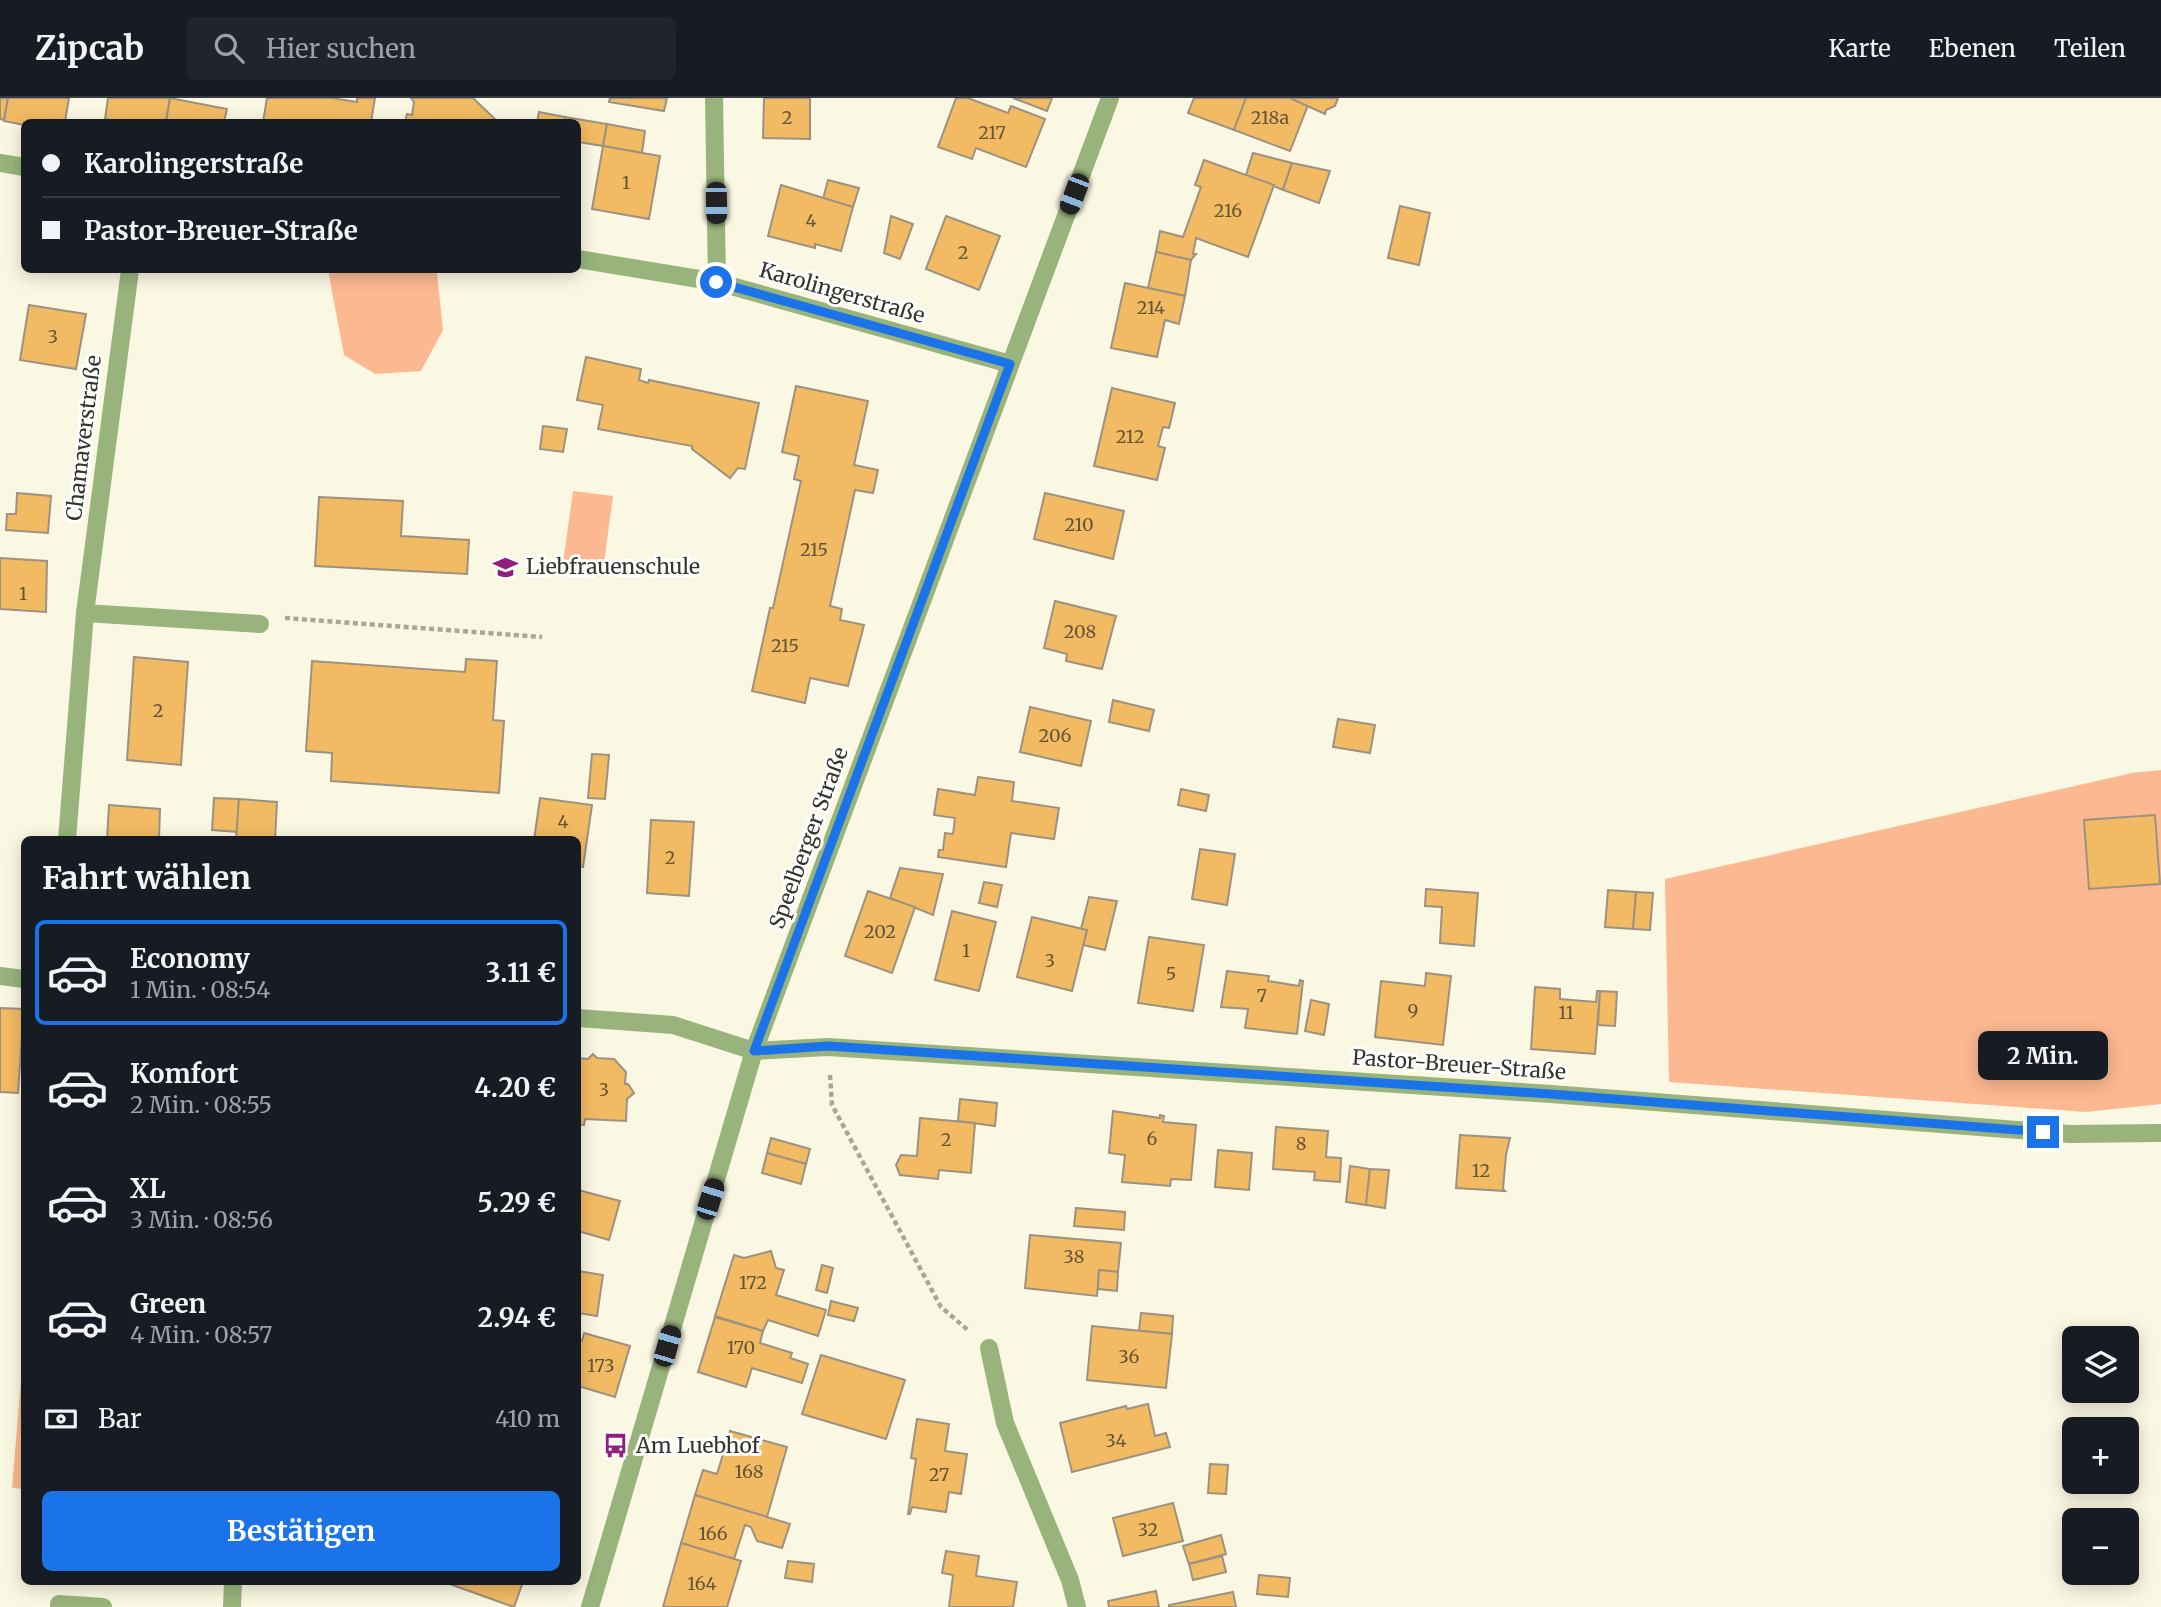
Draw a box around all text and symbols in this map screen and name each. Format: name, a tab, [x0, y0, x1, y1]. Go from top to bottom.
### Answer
search box	[186, 17, 676, 80]
text: Zipcab	[35, 28, 144, 69]
icon: search	[210, 29, 248, 67]
text: Hier suchen	[266, 32, 416, 65]
text: Karte	[1828, 33, 1891, 64]
text: Ebenen	[1929, 33, 2016, 64]
text: Teilen	[2054, 33, 2126, 64]
house number: 2	[782, 106, 792, 129]
house number: 218a	[1251, 106, 1290, 129]
house number: 217	[978, 121, 1006, 144]
text: Karolingerstraße	[84, 147, 303, 180]
house number: 1	[622, 171, 630, 194]
car	[1057, 171, 1092, 217]
car	[706, 182, 727, 224]
house number: 216	[1214, 199, 1242, 222]
house number: 4	[805, 209, 817, 232]
text: Pastor-Breuer-Straße	[84, 214, 358, 247]
house number: 2	[958, 241, 968, 264]
street label: Karolingerstraße	[756, 256, 928, 329]
route start	[700, 266, 732, 298]
house number: 214	[1137, 296, 1165, 319]
house number: 3	[48, 325, 58, 348]
street label: Chamaverstraße	[60, 354, 107, 522]
house number: 212	[1116, 425, 1144, 448]
house number: 210	[1064, 513, 1094, 536]
house number: 215	[800, 538, 828, 561]
school or university icon: Liebfrauenschule	[492, 553, 520, 581]
place label: Liebfrauenschule	[526, 553, 700, 580]
house number: 1	[19, 582, 27, 605]
house number: 208	[1064, 620, 1096, 643]
house number: 215	[771, 634, 799, 657]
house number: 2	[153, 699, 163, 722]
house number: 206	[1039, 724, 1072, 747]
street label: Speelberger Straße	[763, 743, 854, 932]
house number: 4	[557, 810, 569, 833]
house number: 2	[665, 846, 675, 869]
text: Fahrt wählen	[42, 858, 251, 898]
house number: 202	[864, 920, 896, 943]
house number: 1	[962, 939, 970, 962]
icon: car	[46, 941, 109, 1004]
text: Economy	[130, 942, 250, 975]
house number: 3	[1045, 949, 1055, 972]
text: 3.11 €	[486, 956, 556, 989]
house number: 5	[1166, 962, 1176, 985]
text: 1 Min. · 08:54	[130, 975, 270, 1004]
house number: 7	[1257, 984, 1267, 1007]
house number: 9	[1408, 999, 1418, 1022]
house number: 11	[1558, 1001, 1574, 1024]
callout: 2 Min.	[1978, 1030, 2108, 1080]
text: 2 Min.	[2007, 1041, 2079, 1070]
street label: Pastor-Breuer-Straße	[1351, 1044, 1567, 1085]
icon: car	[46, 1056, 109, 1119]
text: Komfort	[130, 1057, 239, 1090]
text: 4.20 €	[474, 1071, 556, 1104]
house number: 3	[599, 1078, 609, 1101]
text: 2 Min. · 08:55	[130, 1090, 272, 1119]
route end	[2027, 1116, 2059, 1148]
house number: 6	[1147, 1127, 1158, 1150]
house number: 2	[941, 1128, 951, 1151]
house number: 8	[1296, 1132, 1306, 1155]
house number: 12	[1472, 1159, 1490, 1182]
icon: car	[46, 1171, 109, 1234]
text: XL	[130, 1172, 166, 1205]
car	[694, 1176, 727, 1222]
text: 5.29 €	[478, 1186, 556, 1219]
text: 3 Min. · 08:56	[130, 1205, 273, 1234]
house number: 38	[1064, 1245, 1084, 1268]
house number: 172	[739, 1271, 767, 1294]
icon: car	[46, 1286, 109, 1349]
text: Green	[130, 1287, 206, 1320]
text: 2.94 €	[478, 1301, 556, 1334]
text: 4 Min. · 08:57	[130, 1320, 272, 1349]
car	[652, 1323, 683, 1369]
map controls	[2062, 1326, 2139, 1585]
button: layers	[2062, 1326, 2139, 1403]
house number: 170	[727, 1336, 755, 1359]
house number: 36	[1119, 1345, 1140, 1368]
house number: 173	[587, 1354, 615, 1377]
icon: cash	[42, 1400, 80, 1438]
text: Bar	[98, 1402, 142, 1435]
text: 410 m	[495, 1404, 560, 1433]
button: +	[2062, 1417, 2139, 1494]
house number: 34	[1105, 1429, 1127, 1452]
bus stop icon: Am Luebhof	[602, 1432, 630, 1460]
place label: Am Luebhof	[635, 1432, 761, 1459]
house number: 168	[735, 1460, 763, 1483]
house number: 27	[929, 1463, 949, 1486]
button: Bestätigen	[42, 1491, 560, 1571]
button: −	[2062, 1508, 2139, 1585]
house number: 32	[1138, 1518, 1158, 1541]
house number: 166	[698, 1522, 728, 1545]
house number: 164	[687, 1572, 717, 1595]

